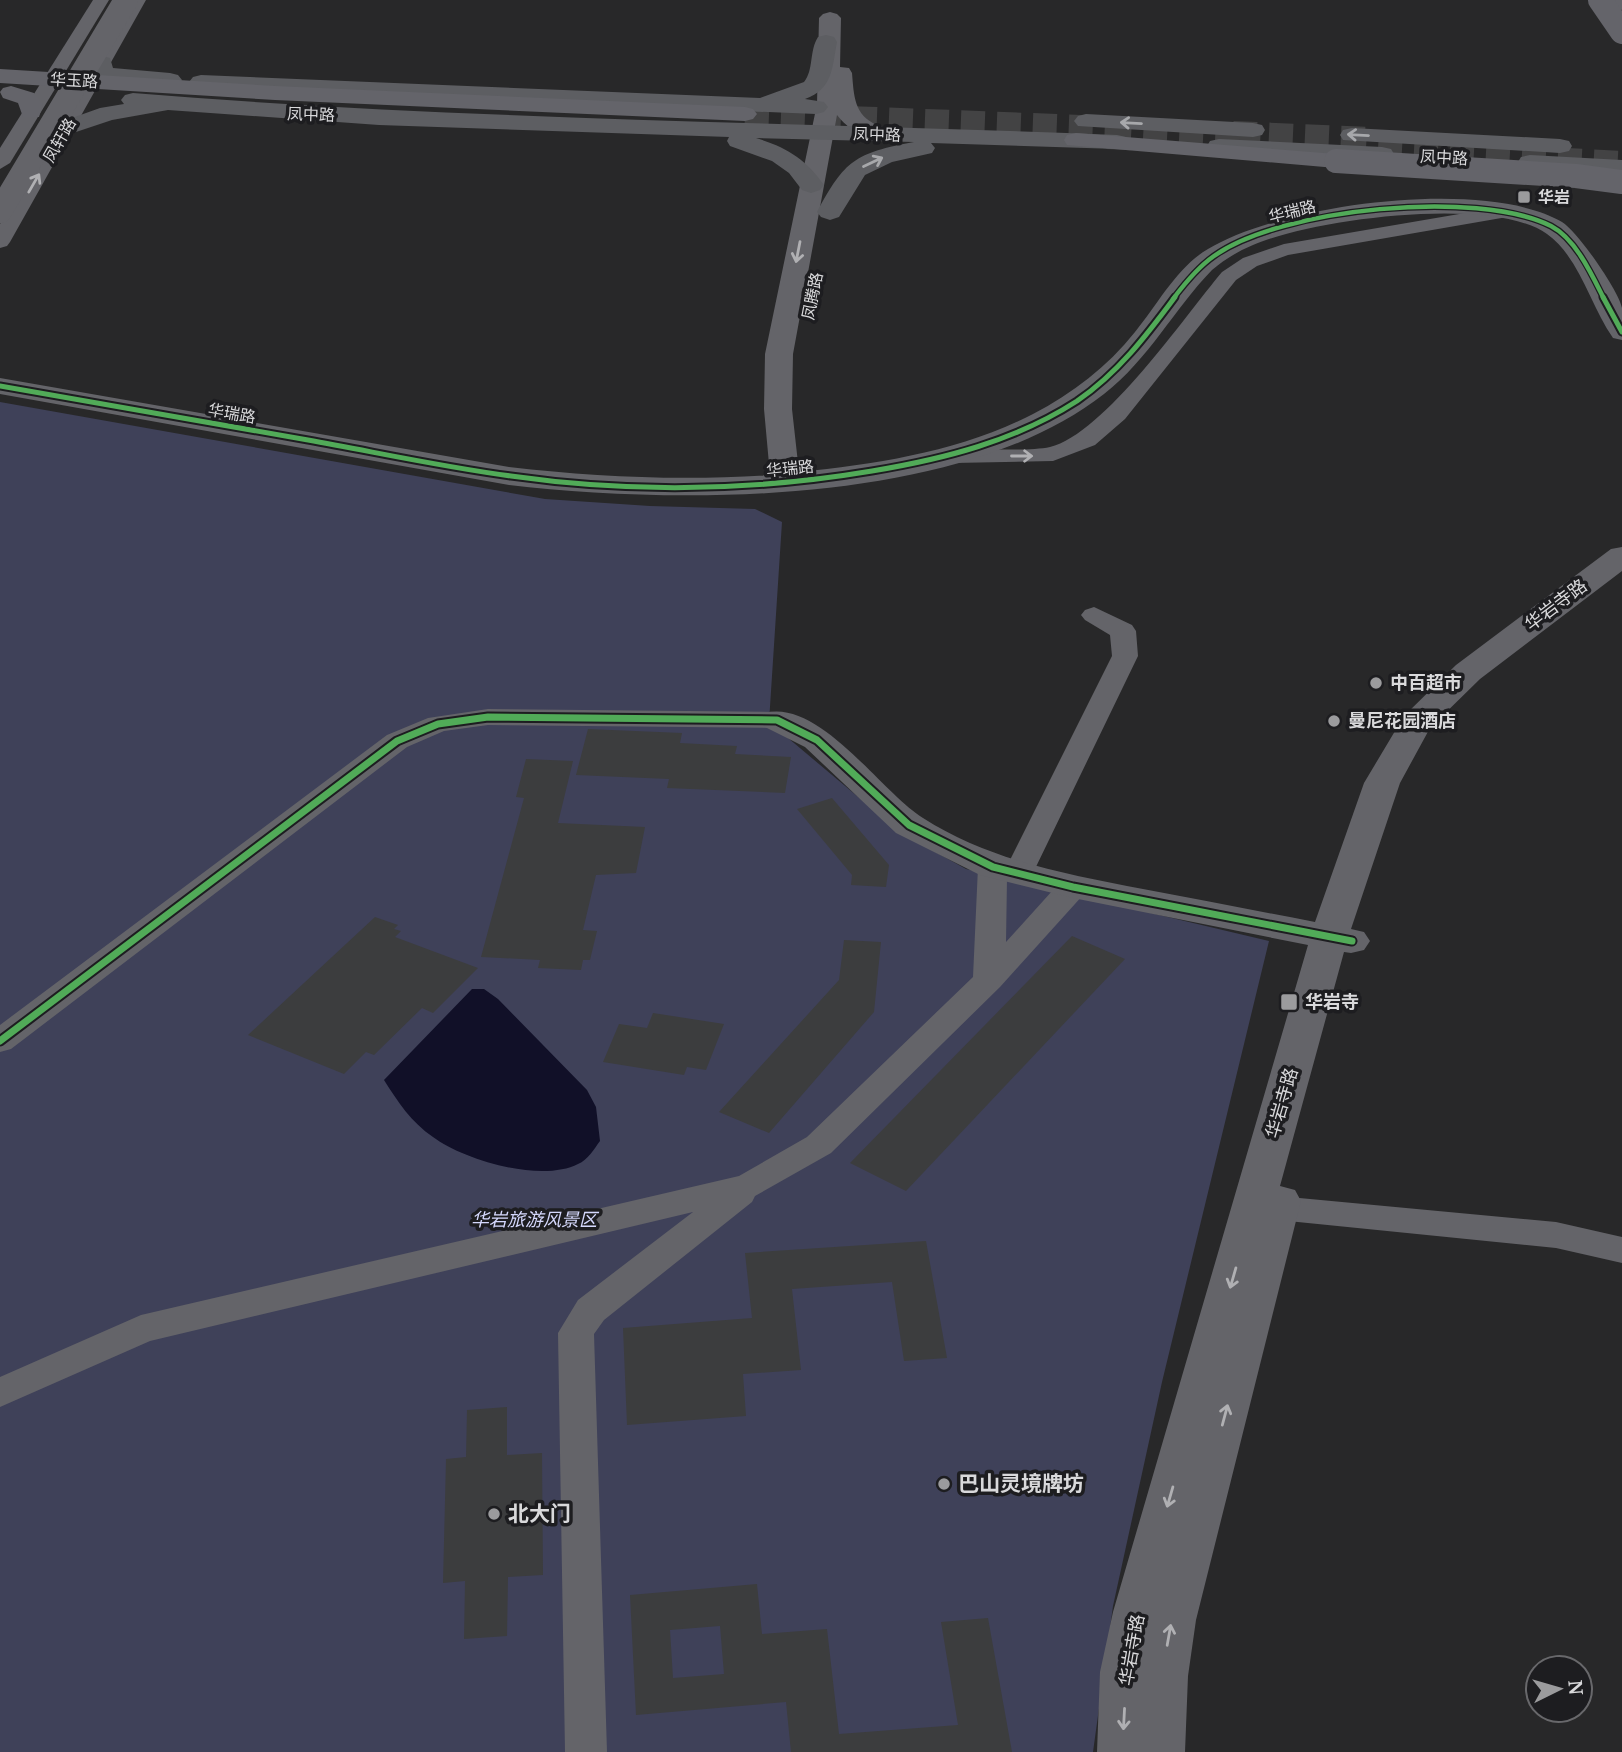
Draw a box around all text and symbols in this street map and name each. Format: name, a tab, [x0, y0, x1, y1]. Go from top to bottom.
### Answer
street label: 华玉路	[49, 68, 99, 92]
street label: 凤中路	[287, 102, 335, 126]
street label: 凤轩路	[37, 114, 81, 166]
one-way arrow	[1120, 116, 1143, 129]
street label: 凤中路	[853, 122, 901, 146]
one-way arrow	[1347, 129, 1370, 142]
street label: 凤中路	[1419, 145, 1469, 169]
one-way arrow	[862, 154, 883, 168]
one-way arrow	[28, 173, 42, 193]
place label: 华岩	[1538, 186, 1570, 208]
marker: 华岩	[1516, 189, 1532, 205]
street label: 华瑞路	[1266, 195, 1318, 227]
one-way arrow	[791, 240, 805, 263]
street label: 凤腾路	[797, 270, 827, 322]
street label: 华瑞路	[206, 398, 258, 428]
one-way arrow	[1010, 449, 1033, 463]
street label: 华瑞路	[765, 455, 815, 481]
street label: 华岩寺路	[1519, 573, 1591, 635]
place label: 中百超市	[1390, 670, 1462, 694]
marker: 中百超市	[1368, 675, 1384, 691]
place label: 曼尼花园酒店	[1348, 708, 1456, 732]
marker: 曼尼花园酒店	[1326, 713, 1342, 729]
place label: 华岩寺	[1305, 989, 1359, 1013]
marker: 华岩寺	[1279, 992, 1299, 1012]
street label: 华岩寺路	[1260, 1065, 1302, 1141]
park label: 华岩旅游风景区	[471, 1207, 600, 1231]
one-way arrow	[1225, 1267, 1238, 1289]
one-way arrow	[1219, 1404, 1232, 1426]
place label: 巴山灵境牌坊	[958, 1469, 1084, 1497]
marker: 巴山灵境牌坊	[936, 1476, 952, 1492]
one-way arrow	[1163, 1486, 1176, 1508]
place label: 北大门	[508, 1499, 571, 1527]
marker: 北大门	[486, 1506, 502, 1522]
street label: 华岩寺路	[1113, 1612, 1149, 1687]
one-way arrow	[1162, 1624, 1176, 1647]
north arrow	[1524, 1654, 1594, 1724]
text: N	[1562, 1679, 1590, 1696]
one-way arrow	[1117, 1707, 1130, 1730]

